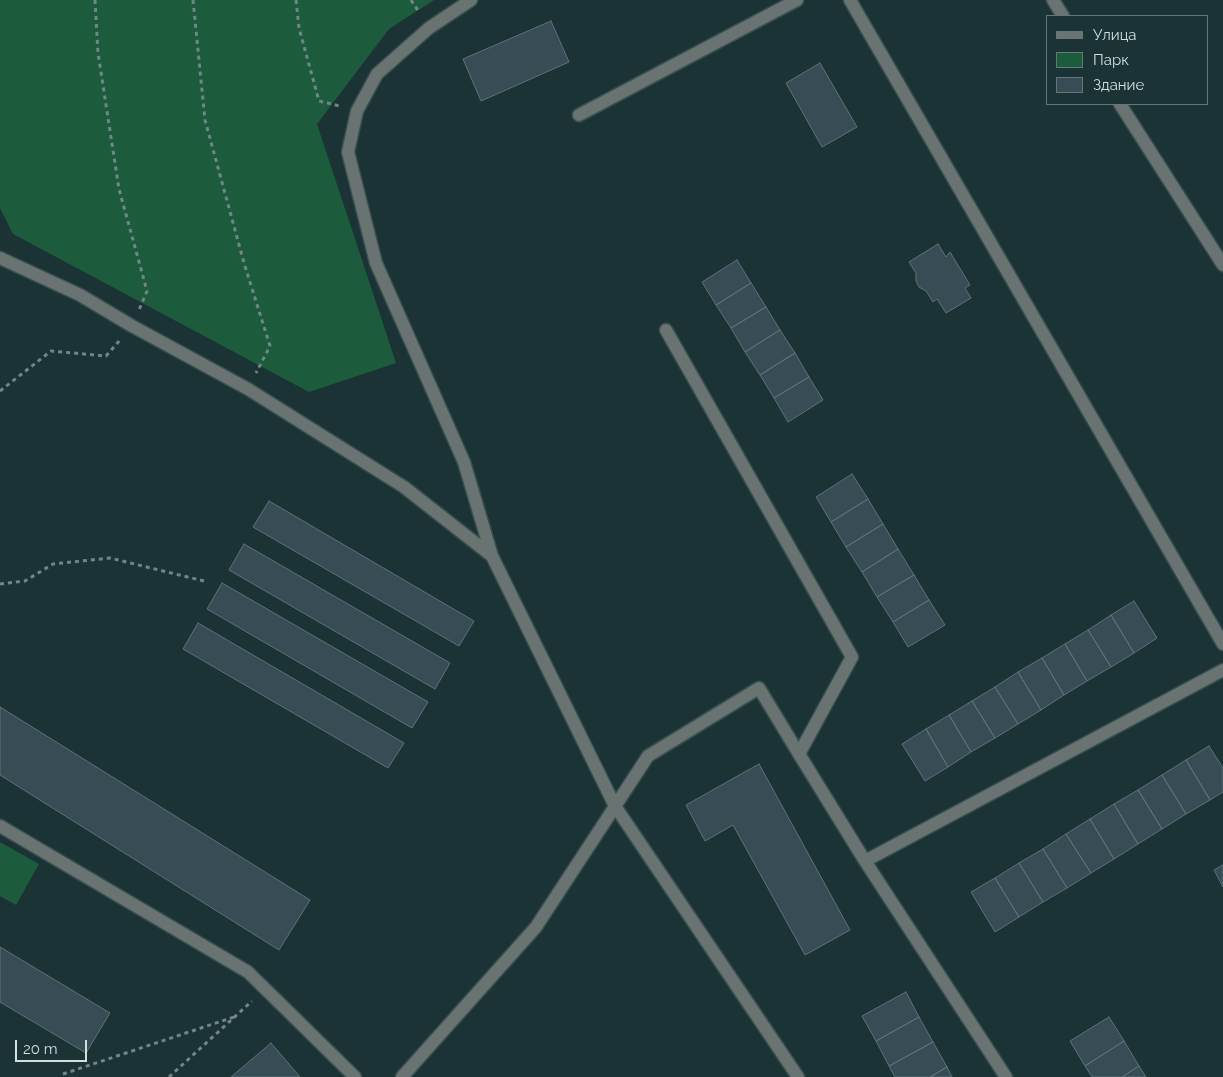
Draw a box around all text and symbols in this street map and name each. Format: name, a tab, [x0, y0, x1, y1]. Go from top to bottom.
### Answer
legend	[1046, 15, 1208, 105]
text: Улица	[1093, 26, 1137, 44]
text: Парк	[1093, 51, 1129, 69]
text: Здание	[1093, 76, 1144, 94]
scale bar	[18, 1030, 90, 1062]
text: 20 m	[23, 1040, 58, 1058]

